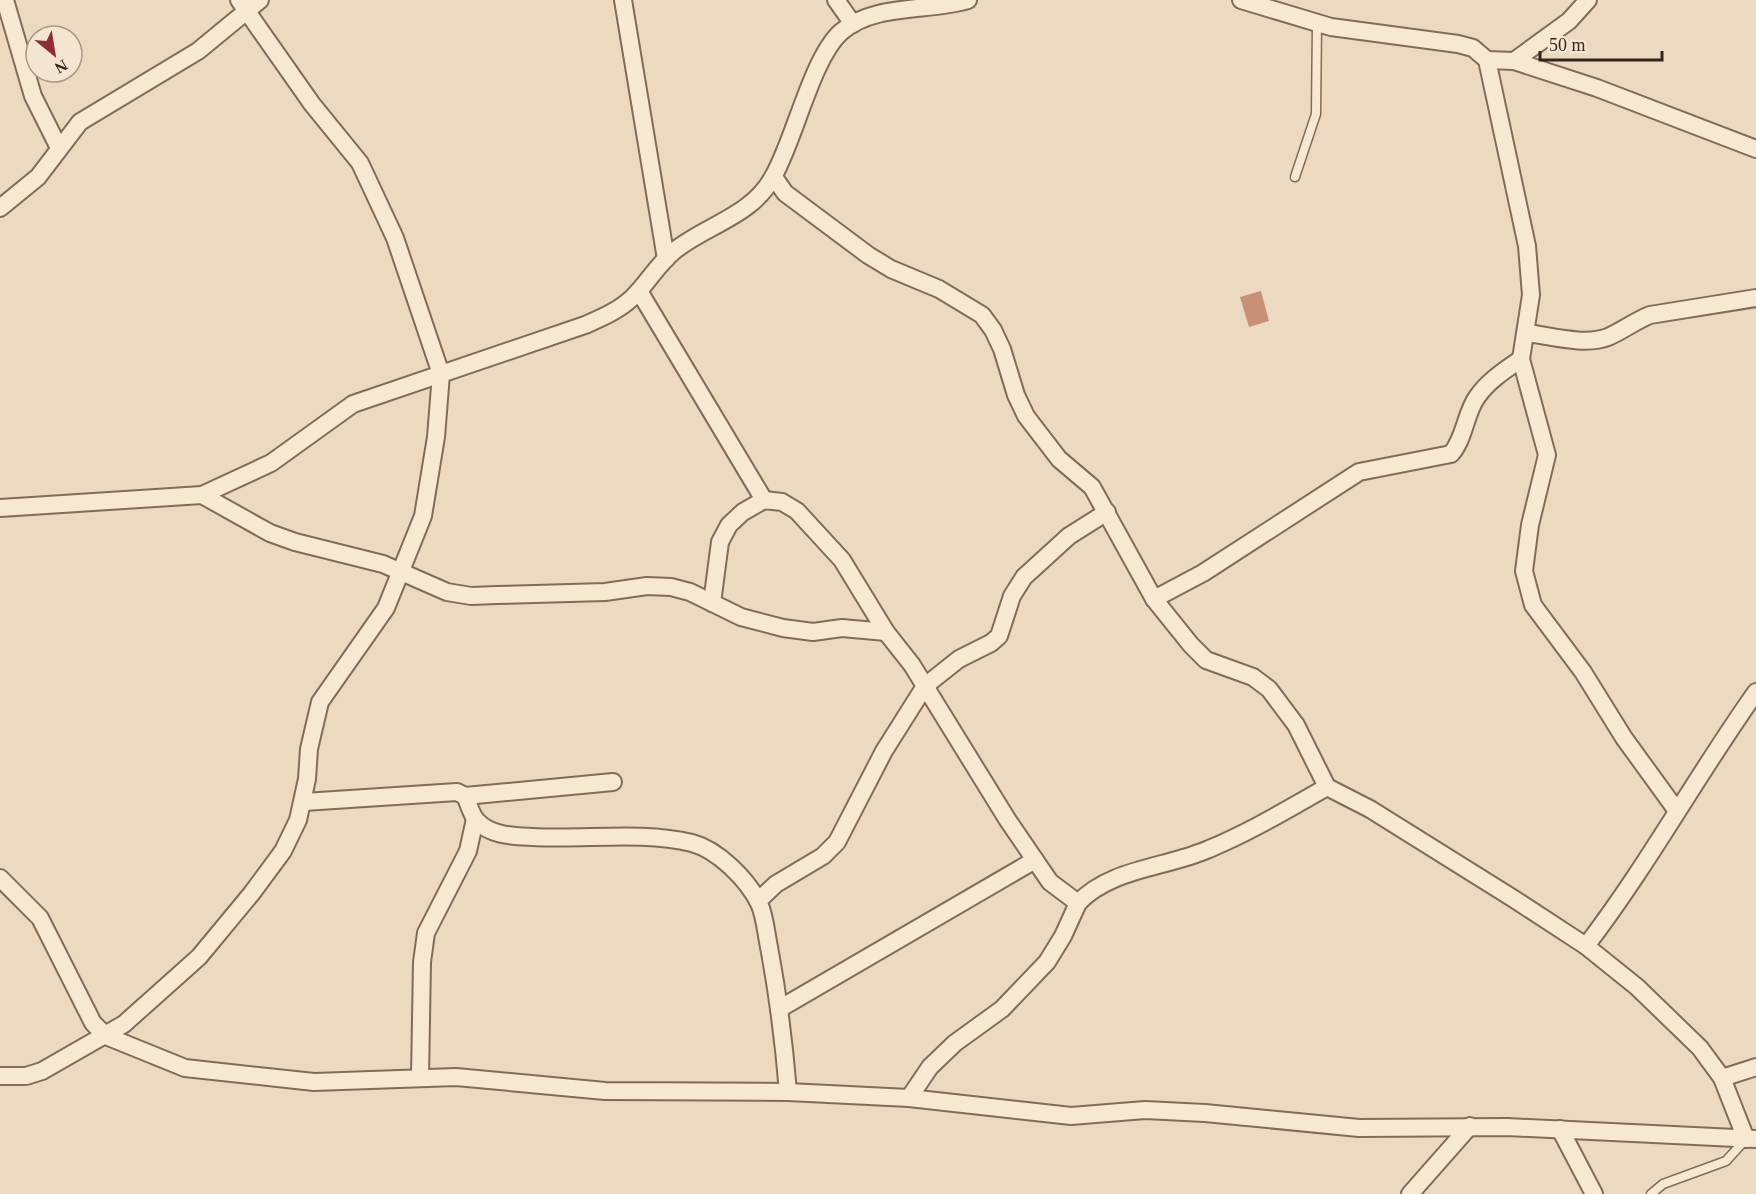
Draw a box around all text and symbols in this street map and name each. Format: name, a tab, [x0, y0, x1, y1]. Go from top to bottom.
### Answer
north arrow	[24, 24, 84, 84]
scale bar	[1540, 24, 1662, 62]
text: 50 m	[1549, 35, 1586, 55]
text: N	[52, 56, 71, 77]

